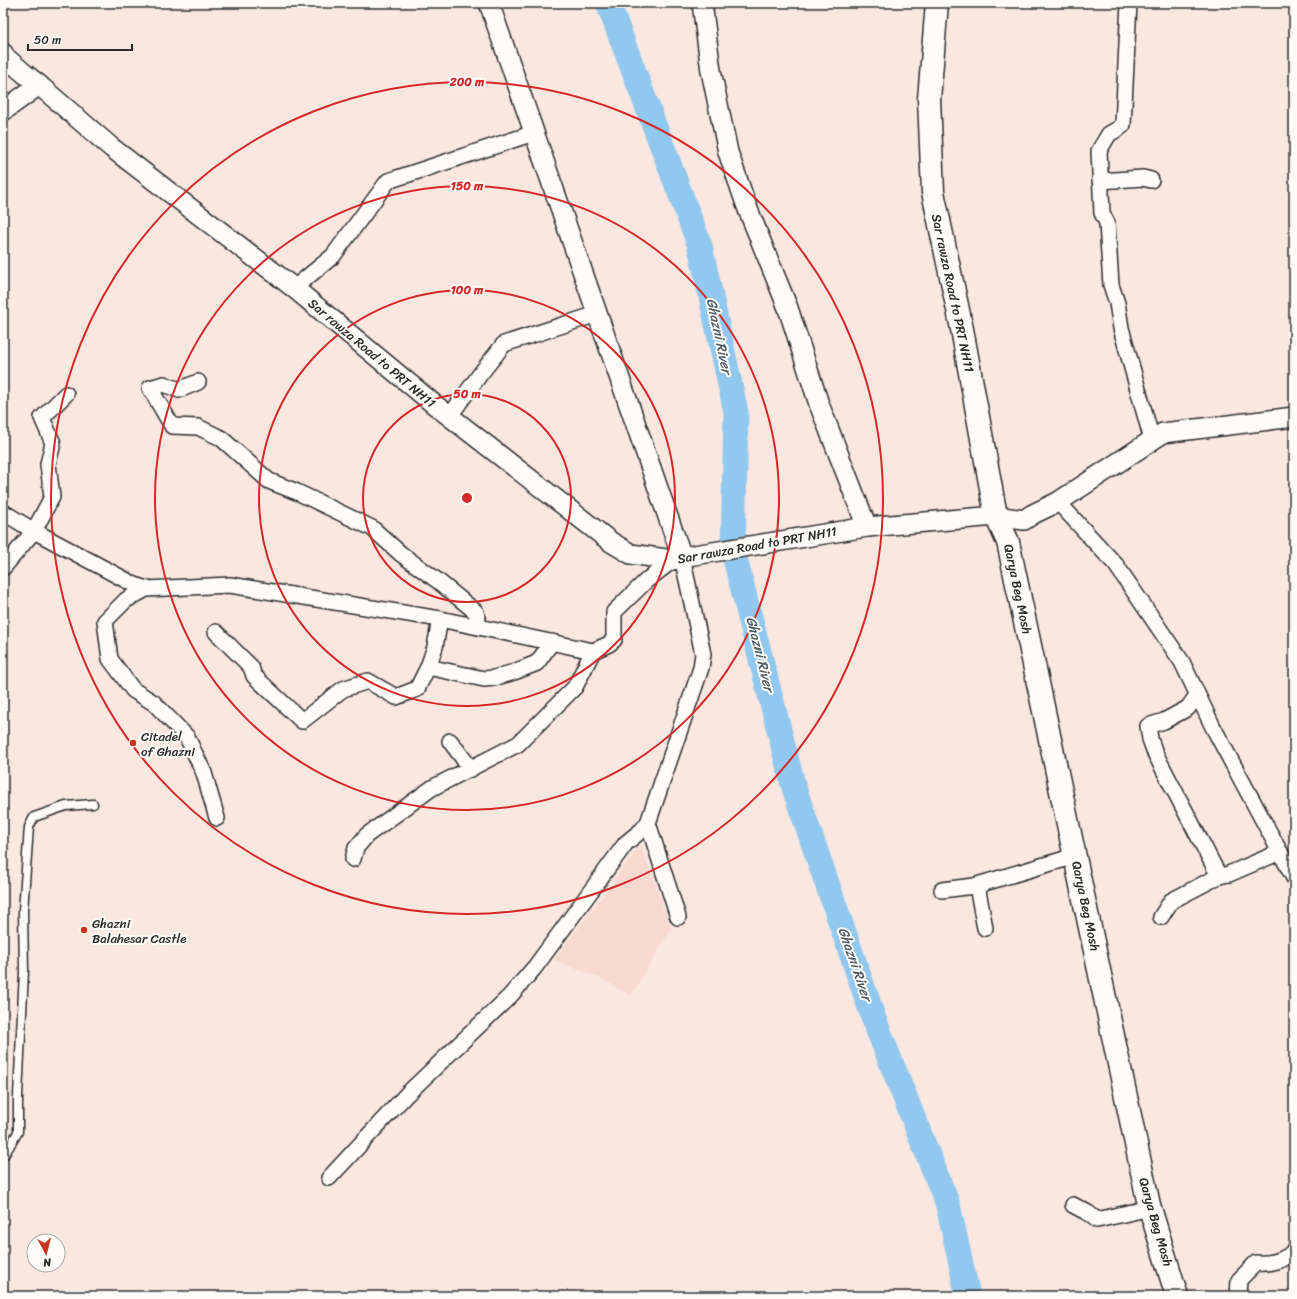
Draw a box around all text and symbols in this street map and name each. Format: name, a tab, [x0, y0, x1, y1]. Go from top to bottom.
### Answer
scale bar	[28, 26, 132, 52]
text: 50 m	[34, 29, 61, 51]
text: 200 m	[449, 71, 485, 93]
text: 150 m	[451, 175, 484, 197]
street label: Sar rawza Road to PRT NH11	[925, 212, 981, 375]
text: 100 m	[451, 279, 484, 301]
street label: Sar rawza Road to PRT NH11	[303, 292, 442, 414]
water label: Ghazni River	[699, 296, 740, 379]
text: 50 m	[453, 383, 481, 405]
centre of rings	[460, 491, 474, 505]
street label: Sar rawza Road to PRT NH11	[675, 520, 839, 570]
street label: Qarya Beg Mosh	[997, 542, 1039, 636]
water label: Ghazni River	[739, 614, 782, 697]
place label: Citadel of Ghazni	[141, 725, 195, 763]
marker: Citadel of Ghazni	[128, 738, 138, 748]
street label: Qarya Beg Mosh	[1065, 859, 1107, 953]
place label: Ghazni Balahesar Castle	[92, 912, 186, 950]
water label: Ghazni River	[831, 924, 880, 1007]
marker: Ghazni Balahesar Castle	[79, 925, 89, 935]
street label: Qarya Beg Mosh	[1132, 1175, 1180, 1269]
north arrow	[26, 1233, 66, 1273]
text: N	[42, 1252, 53, 1272]

